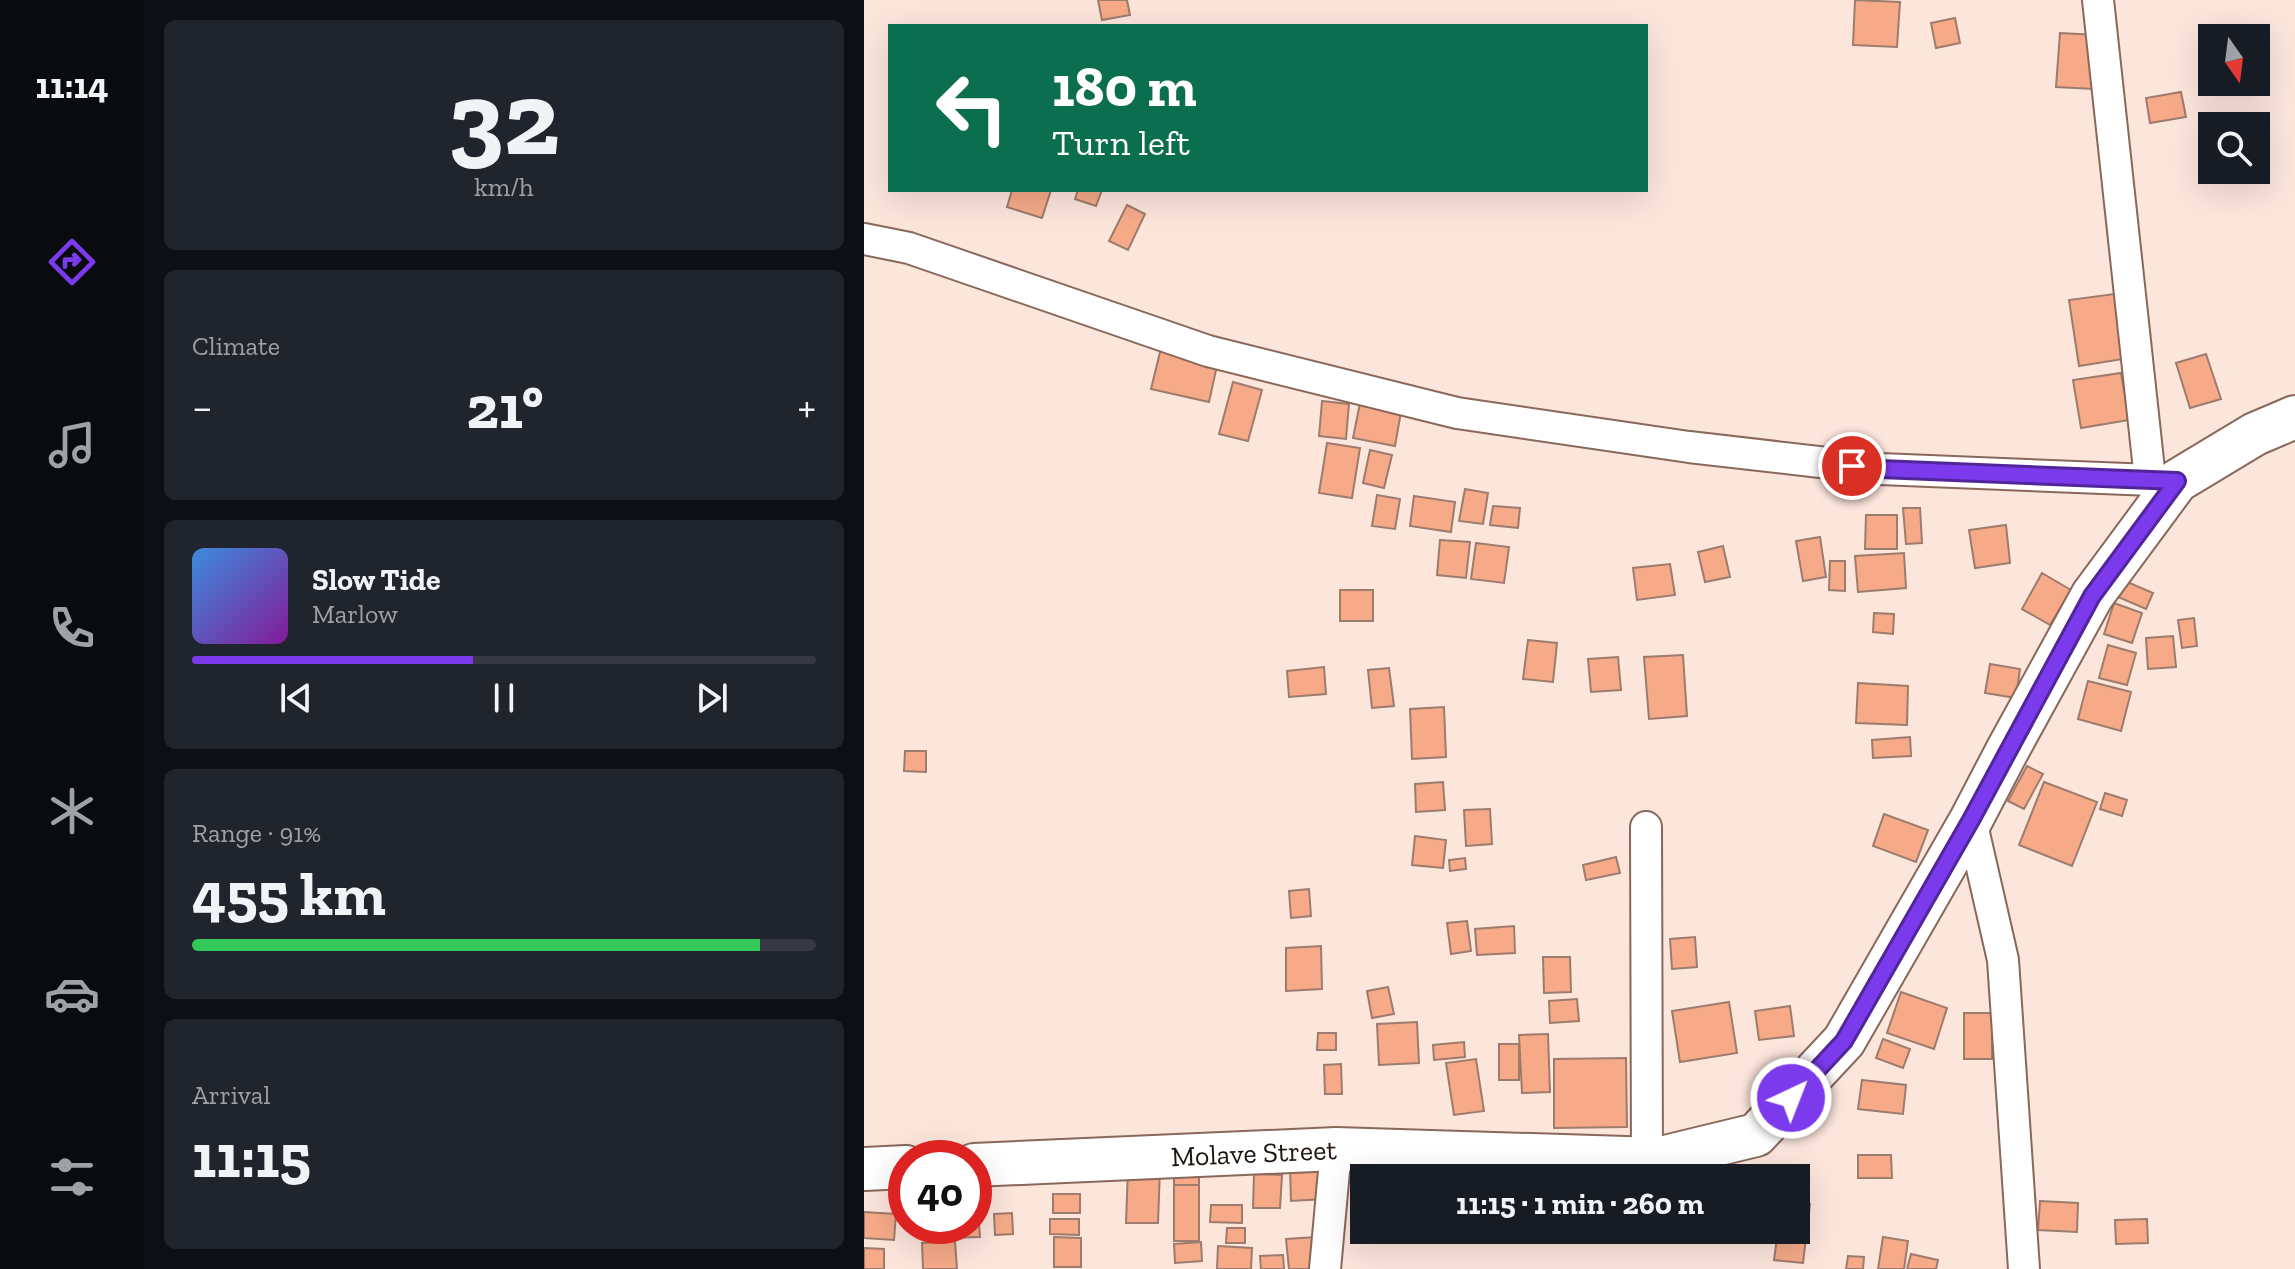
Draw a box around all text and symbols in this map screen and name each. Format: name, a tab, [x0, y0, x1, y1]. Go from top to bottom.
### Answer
north arrow	[2198, 24, 2270, 96]
map controls	[2198, 24, 2270, 184]
text: 180 m	[1052, 53, 1197, 120]
text: 32	[448, 56, 560, 181]
icon: left	[920, 56, 1024, 160]
text: 11:14	[35, 64, 109, 107]
button: search	[2198, 112, 2270, 184]
text: Turn left	[1052, 121, 1190, 164]
text: km/h	[474, 171, 534, 203]
icon: directions	[44, 234, 100, 290]
text: Climate	[192, 330, 280, 362]
text: 21°	[466, 371, 544, 443]
text: −	[192, 380, 213, 433]
text: +	[797, 380, 816, 433]
icon: music	[44, 417, 100, 473]
pin	[1818, 432, 1886, 500]
icon: arrive	[1830, 444, 1874, 488]
text: Slow Tide	[312, 562, 440, 598]
text: Marlow	[312, 598, 398, 630]
icon: phone	[44, 600, 100, 656]
icon: previous	[274, 676, 318, 720]
icon: pause	[482, 676, 526, 720]
icon: next	[690, 676, 734, 720]
icon: climate	[44, 783, 100, 839]
text: Range · 91%	[192, 817, 321, 849]
text: 455 km	[192, 858, 386, 930]
icon: car	[44, 966, 100, 1022]
position arrow	[1749, 1056, 1833, 1140]
text: Arrival	[192, 1079, 270, 1111]
text: 11:15	[192, 1120, 311, 1192]
street label: Molave Street	[1170, 1133, 1338, 1173]
speed limit sign: 40	[888, 1140, 992, 1244]
icon: filters	[44, 1149, 100, 1205]
text: 11:15 · 1 min · 260 m	[1456, 1186, 1704, 1222]

